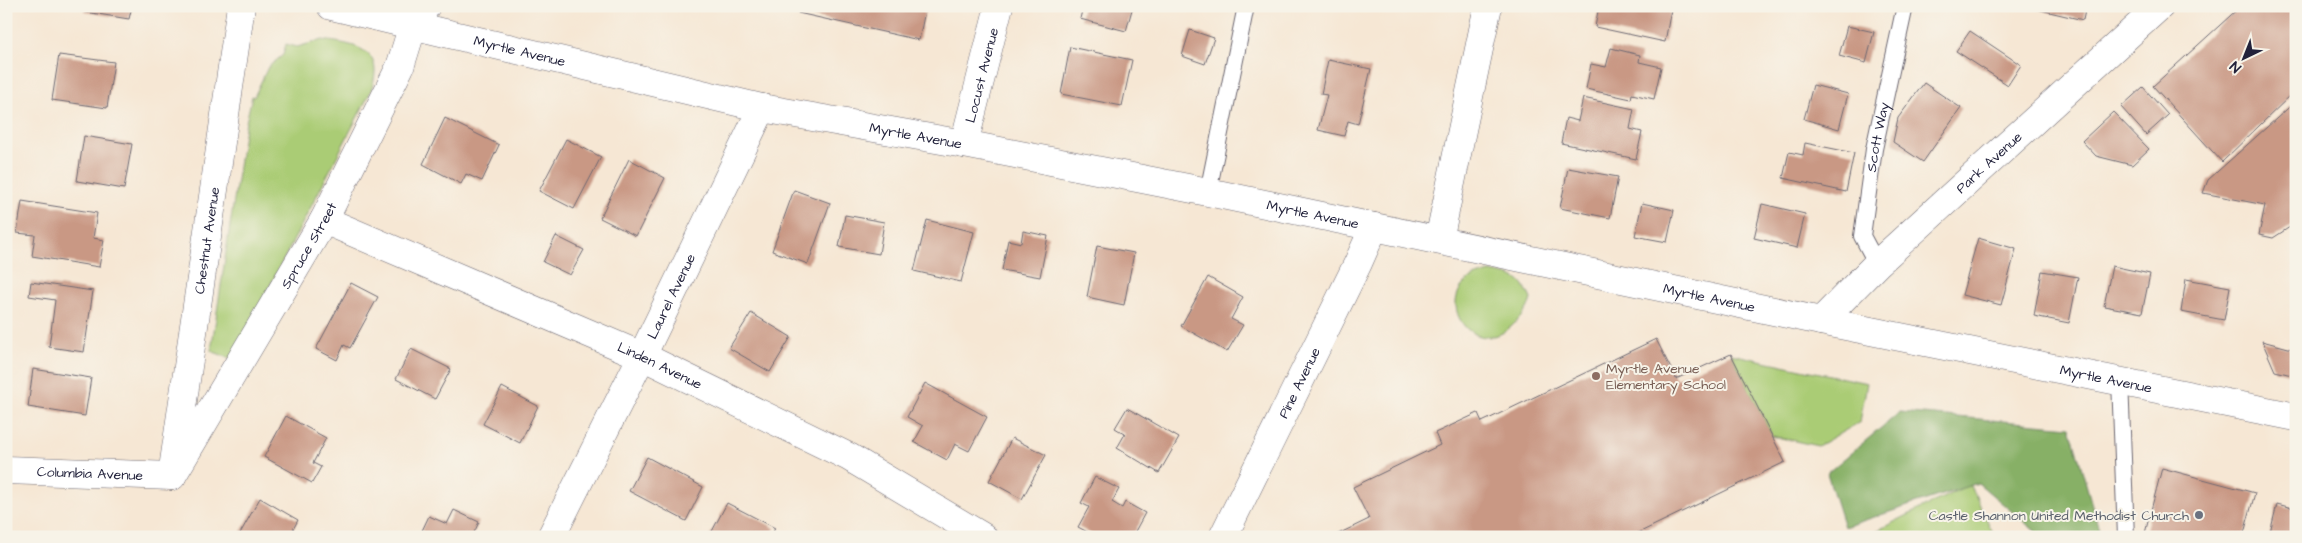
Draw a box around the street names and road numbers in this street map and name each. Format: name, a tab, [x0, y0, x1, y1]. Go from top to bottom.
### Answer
street label: Locust Avenue	[961, 25, 1004, 125]
street label: Myrtle Avenue	[472, 31, 568, 72]
street label: Scott Way	[1862, 100, 1895, 173]
street label: Myrtle Avenue	[868, 118, 964, 155]
street label: Park Avenue	[1952, 127, 2027, 198]
street label: Chestnut Avenue	[190, 185, 225, 295]
street label: Myrtle Avenue	[1265, 196, 1361, 235]
street label: Spruce Street	[276, 199, 342, 293]
street label: Laurel Avenue	[643, 250, 701, 343]
street label: Myrtle Avenue	[1661, 279, 1757, 318]
street label: Linden Avenue	[614, 338, 706, 395]
street label: Pine Avenue	[1274, 344, 1326, 422]
street label: Myrtle Avenue	[2058, 361, 2154, 399]
street label: Columbia Avenue	[36, 462, 144, 486]

